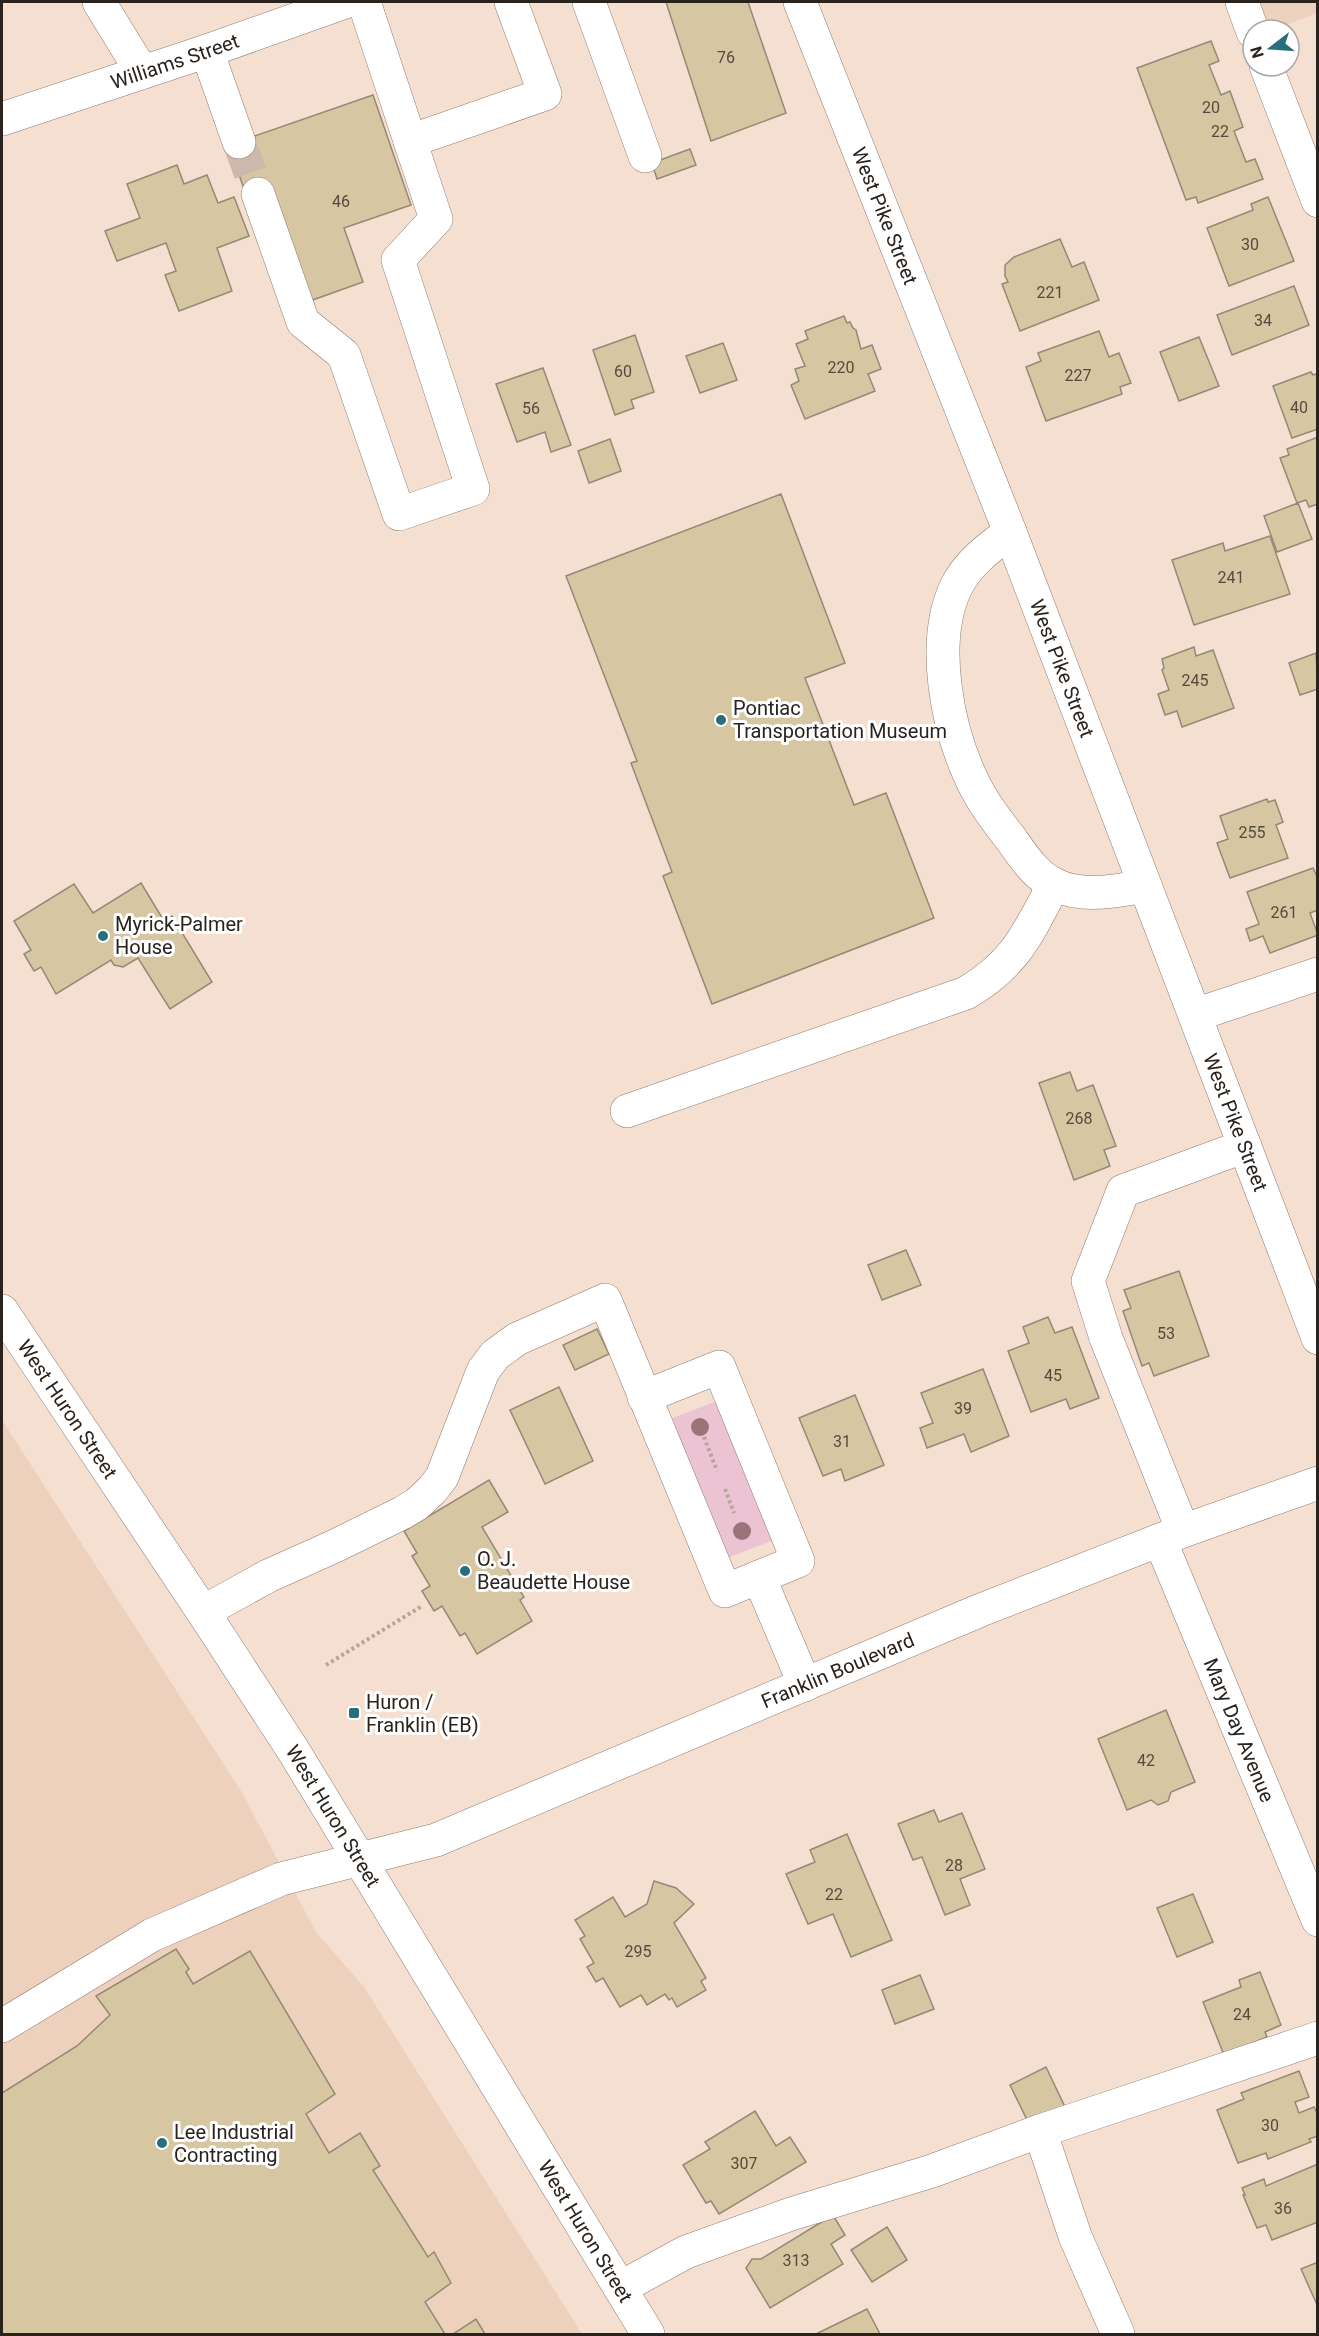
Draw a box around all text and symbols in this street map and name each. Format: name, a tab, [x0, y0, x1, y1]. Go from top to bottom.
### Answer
north arrow	[1241, 18, 1301, 78]
street label: Williams Street	[107, 29, 242, 94]
text: N	[1246, 44, 1268, 60]
house number: 76	[717, 48, 735, 67]
house number: 20	[1202, 98, 1220, 117]
house number: 22	[1211, 122, 1229, 141]
street label: West Pike Street	[847, 144, 923, 288]
house number: 46	[332, 192, 350, 211]
house number: 30	[1241, 235, 1259, 254]
house number: 221	[1037, 283, 1063, 302]
house number: 34	[1254, 311, 1272, 330]
house number: 220	[828, 358, 854, 377]
house number: 60	[614, 362, 632, 381]
house number: 227	[1065, 366, 1091, 385]
house number: 40	[1290, 398, 1308, 417]
house number: 56	[522, 399, 540, 418]
house number: 241	[1218, 568, 1244, 587]
street label: West Pike Street	[1025, 596, 1099, 741]
house number: 245	[1182, 671, 1208, 690]
place label: Pontiac Transportation Museum	[733, 696, 947, 743]
marker: Pontiac Transportation Museum	[714, 713, 728, 727]
house number: 255	[1239, 823, 1265, 842]
house number: 261	[1271, 903, 1297, 922]
place label: Myrick-Palmer House	[115, 912, 243, 959]
marker: Myrick-Palmer House	[96, 929, 110, 943]
street label: West Pike Street	[1198, 1050, 1273, 1195]
house number: 268	[1066, 1109, 1092, 1128]
house number: 53	[1157, 1324, 1175, 1343]
street label: West Huron Street	[13, 1335, 122, 1483]
house number: 45	[1044, 1366, 1062, 1385]
house number: 39	[954, 1399, 972, 1418]
house number: 31	[833, 1432, 851, 1451]
place label: O. J. Beaudette House	[477, 1547, 630, 1594]
marker: O. J. Beaudette House	[458, 1564, 472, 1578]
street label: Franklin Boulevard	[758, 1628, 918, 1713]
street label: Mary Day Avenue	[1199, 1655, 1280, 1806]
place label: Huron / Franklin (EB)	[366, 1690, 479, 1737]
marker: Huron / Franklin (EB)	[347, 1706, 361, 1720]
street label: West Huron Street	[281, 1741, 385, 1892]
house number: 42	[1137, 1751, 1155, 1770]
house number: 28	[945, 1856, 963, 1875]
house number: 22	[825, 1885, 843, 1904]
house number: 295	[625, 1942, 651, 1961]
house number: 24	[1233, 2005, 1251, 2024]
house number: 30	[1261, 2116, 1279, 2135]
place label: Lee Industrial Contracting	[174, 2120, 294, 2167]
marker: Lee Industrial Contracting	[155, 2136, 169, 2150]
house number: 307	[731, 2154, 757, 2173]
street label: West Huron Street	[533, 2156, 638, 2307]
house number: 36	[1274, 2199, 1292, 2218]
house number: 313	[783, 2251, 809, 2270]

